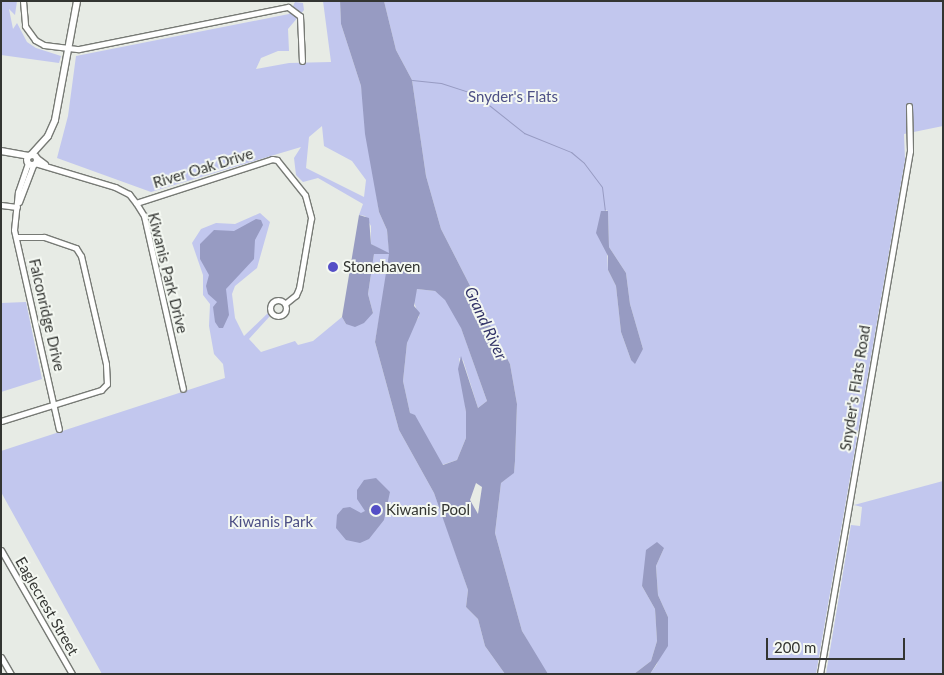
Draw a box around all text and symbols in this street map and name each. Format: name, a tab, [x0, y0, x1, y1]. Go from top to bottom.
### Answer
park label: Snyder's Flats	[468, 88, 558, 106]
street label: River Oak Drive	[151, 144, 255, 192]
street label: Kiwanis Park Drive	[144, 211, 192, 335]
street label: Falconridge Drive	[25, 257, 69, 373]
place label: Stonehaven	[343, 258, 420, 276]
marker: Stonehaven	[327, 261, 339, 273]
water label: Grand River	[461, 284, 511, 362]
street label: Snyder's Flats Road	[836, 324, 874, 452]
place label: Kiwanis Pool	[386, 501, 470, 519]
marker: Kiwanis Pool	[370, 504, 382, 516]
park label: Kiwanis Park	[229, 513, 313, 531]
street label: Eaglecrest Street	[12, 554, 82, 658]
scale bar	[769, 628, 908, 660]
text: 200 m	[774, 638, 816, 656]

